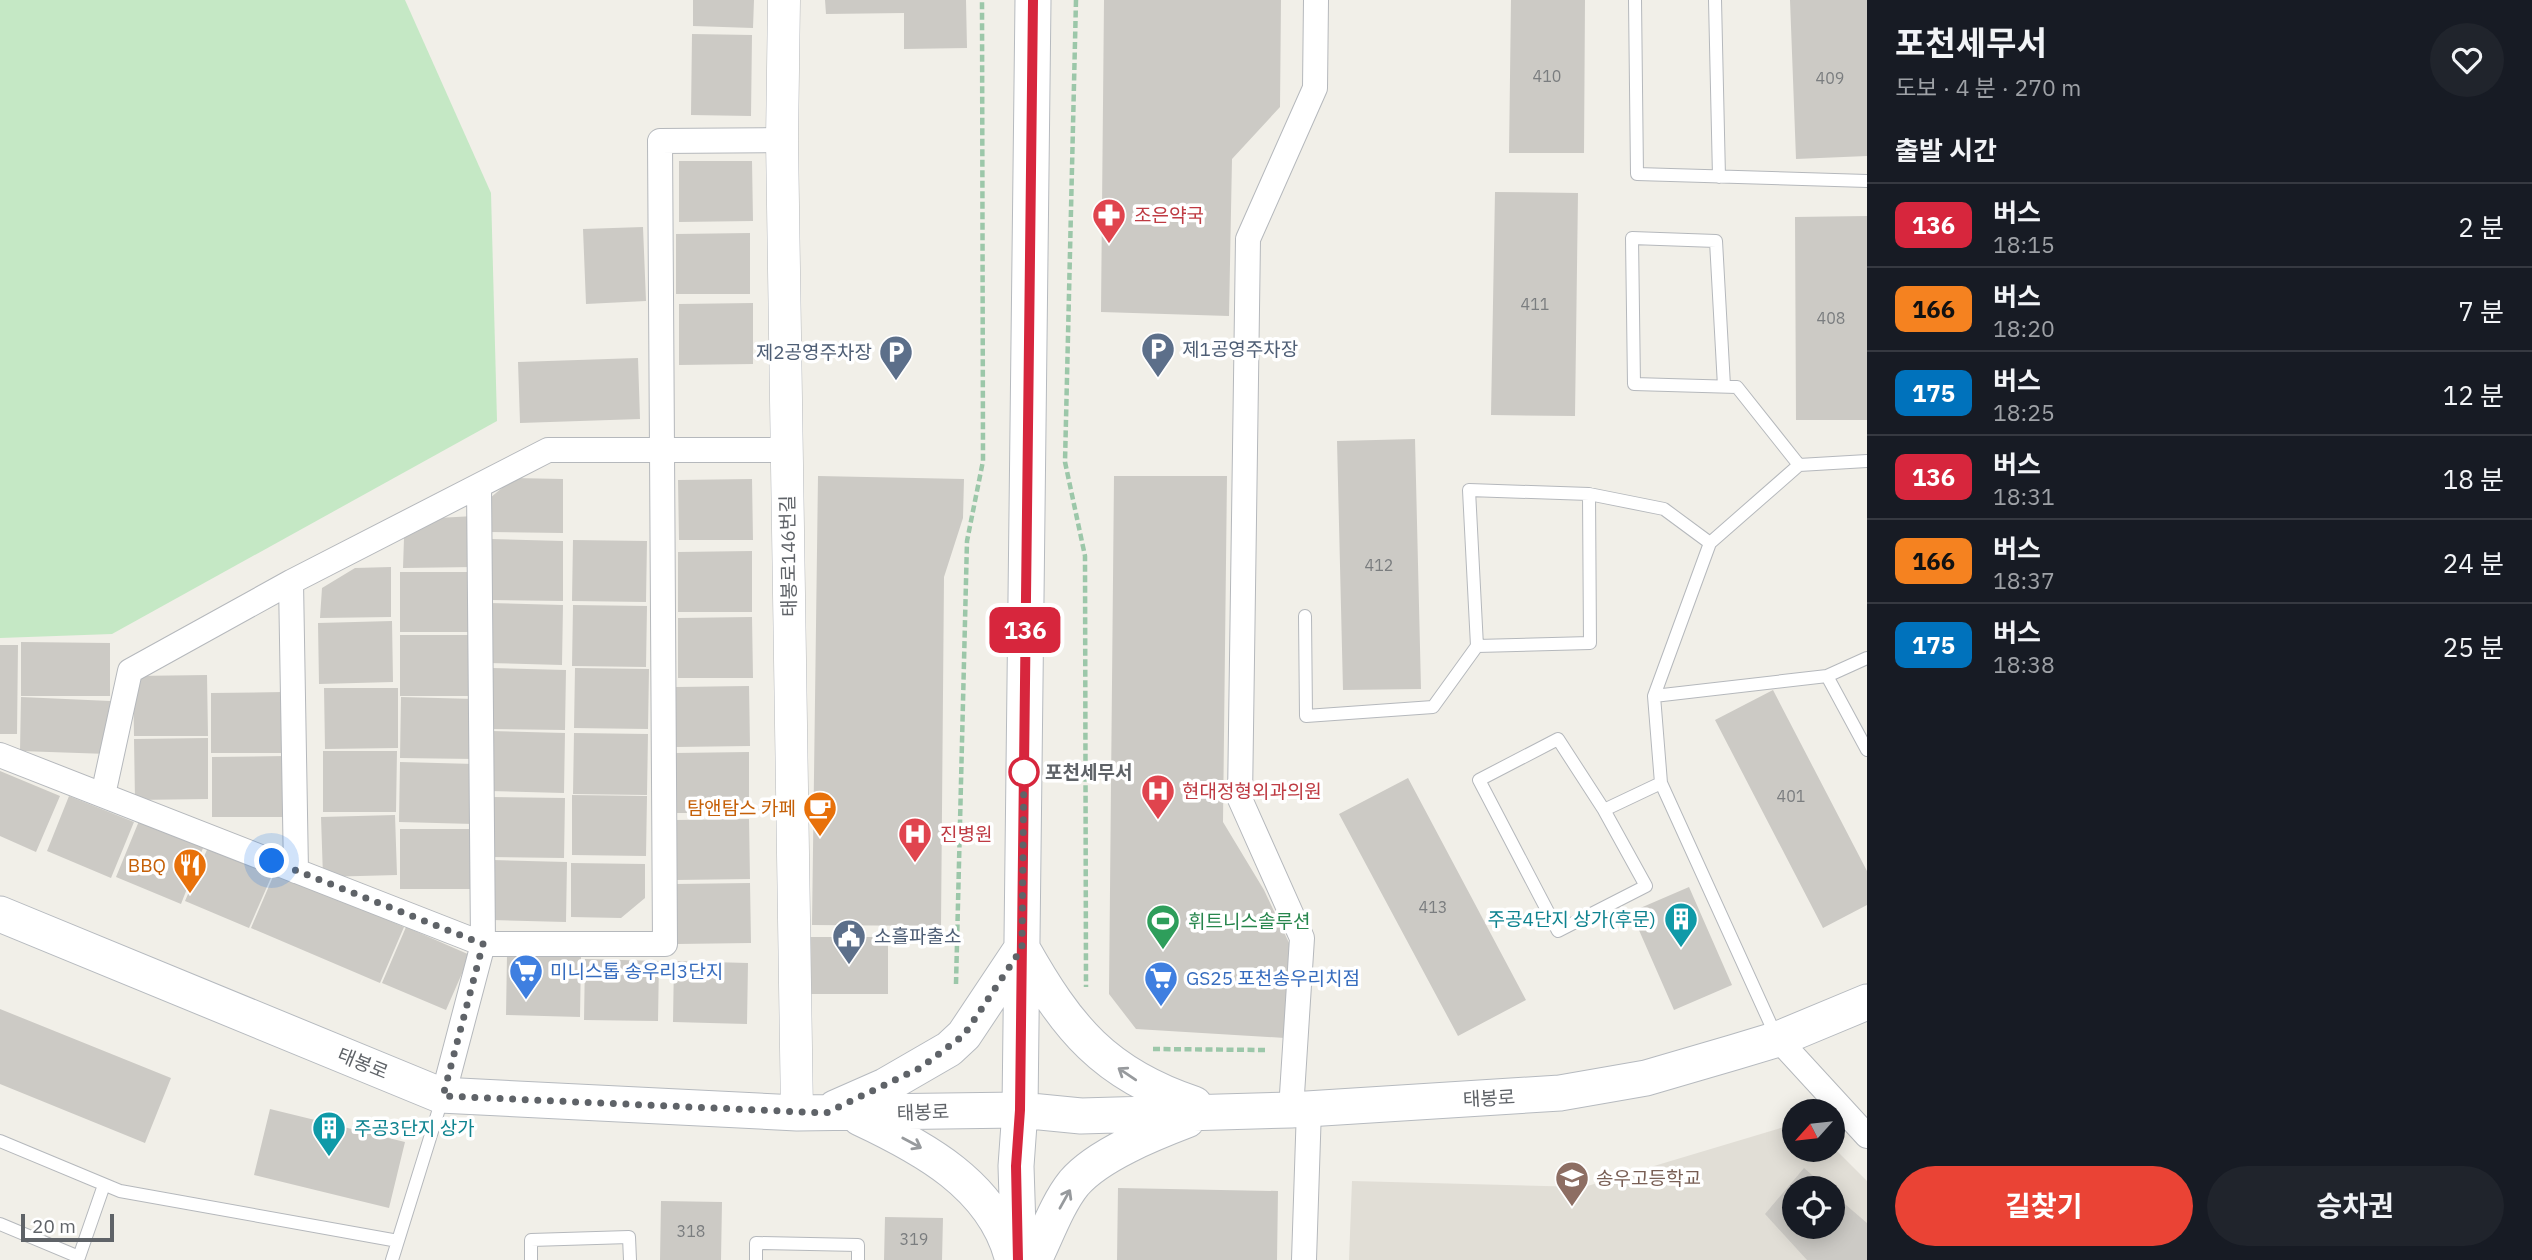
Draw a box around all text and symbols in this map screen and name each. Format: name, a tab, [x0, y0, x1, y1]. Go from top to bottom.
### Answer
text: 포천세무서	[1895, 21, 2047, 64]
button: heart	[2430, 23, 2504, 97]
house number: 410	[1533, 66, 1561, 86]
house number: 409	[1816, 68, 1844, 88]
text: 도보 · 4 분 · 270 m	[1895, 72, 2081, 102]
text: 출발 시간	[1895, 133, 1997, 167]
text: 버스	[1993, 195, 2041, 229]
pharmacy icon: 조은약국	[1090, 196, 1128, 245]
place label: 조은약국	[1134, 203, 1204, 227]
text: 136	[1912, 209, 1955, 241]
text: 2 분	[2458, 210, 2504, 244]
text: 18:15	[1993, 229, 2055, 259]
text: 버스	[1993, 279, 2041, 313]
text: 166	[1912, 293, 1955, 325]
house number: 411	[1521, 294, 1549, 314]
text: 7 분	[2458, 294, 2504, 328]
house number: 408	[1817, 308, 1845, 328]
text: 18:20	[1993, 313, 2055, 343]
parking icon: 제1공영주차장	[1139, 330, 1177, 379]
parking icon: 제2공영주차장	[877, 333, 915, 382]
place label: 제1공영주차장	[1182, 337, 1298, 361]
place label: 제2공영주차장	[756, 340, 872, 364]
text: 버스	[1993, 363, 2041, 397]
text: 175	[1912, 377, 1955, 409]
text: 12 분	[2443, 378, 2504, 412]
text: 18:25	[1993, 397, 2055, 427]
text: 버스	[1993, 447, 2041, 481]
text: 136	[1912, 461, 1955, 493]
text: 18 분	[2443, 462, 2504, 496]
text: 18:31	[1993, 481, 2055, 511]
street label: 태봉로146번길	[775, 495, 801, 617]
text: 버스	[1993, 531, 2041, 565]
text: 166	[1912, 545, 1955, 577]
text: 24 분	[2443, 546, 2504, 580]
house number: 412	[1365, 555, 1393, 575]
text: 18:37	[1993, 565, 2055, 595]
line badge: 136	[985, 607, 1065, 653]
text: 136	[1003, 614, 1047, 646]
text: 버스	[1993, 615, 2041, 649]
text: 175	[1912, 629, 1955, 661]
text: 25 분	[2443, 630, 2504, 664]
text: 18:38	[1993, 649, 2055, 679]
marker: 포천세무서	[1009, 757, 1039, 787]
place label: 포천세무서	[1045, 760, 1132, 784]
hospital icon: 현대정형외과의원	[1139, 772, 1177, 821]
place label: 현대정형외과의원	[1182, 779, 1322, 803]
house number: 401	[1777, 786, 1805, 806]
cafe icon: 탐앤탐스 카페	[801, 789, 839, 838]
place label: 탐앤탐스 카페	[687, 796, 796, 820]
hospital icon: 진병원	[896, 815, 934, 864]
place label: 진병원	[940, 822, 992, 846]
your location	[254, 843, 289, 878]
restaurant icon: BBQ	[171, 846, 209, 895]
place label: BBQ	[128, 853, 166, 877]
house number: 413	[1419, 897, 1447, 917]
building icon: 주공4단지 상가(후문)	[1662, 900, 1700, 949]
sports icon: 휘트니스솔루션	[1144, 902, 1182, 951]
place label: 주공4단지 상가(후문)	[1488, 907, 1656, 931]
place label: 휘트니스솔루션	[1188, 909, 1310, 933]
public building icon: 소흘파출소	[830, 917, 868, 966]
place label: 소흘파출소	[874, 924, 961, 948]
supermarket icon: 미니스톱 송우리3단지	[507, 952, 545, 1001]
place label: 미니스톱 송우리3단지	[550, 959, 723, 983]
supermarket icon: GS25 포천송우리치점	[1142, 959, 1180, 1008]
place label: GS25 포천송우리치점	[1186, 966, 1360, 990]
street label: 태봉로	[334, 1042, 392, 1084]
one-way arrow	[1118, 1066, 1137, 1081]
street label: 태봉로	[1462, 1085, 1516, 1111]
street label: 태봉로	[896, 1099, 950, 1125]
north arrow	[1782, 1099, 1844, 1162]
map controls	[1782, 1099, 1845, 1239]
building icon: 주공3단지 상가	[310, 1109, 348, 1158]
place label: 주공3단지 상가	[354, 1116, 475, 1140]
one-way arrow	[901, 1137, 922, 1150]
school or university icon: 송우고등학교	[1553, 1159, 1591, 1208]
place label: 송우고등학교	[1596, 1166, 1701, 1190]
button: 길찾기	[1895, 1166, 2193, 1246]
button: 승차권	[2207, 1166, 2504, 1246]
button: locate	[1782, 1176, 1845, 1239]
one-way arrow	[1058, 1190, 1072, 1210]
scale bar	[21, 1211, 114, 1243]
text: 20 m	[32, 1214, 76, 1238]
house number: 318	[677, 1221, 705, 1241]
house number: 319	[900, 1229, 928, 1249]

